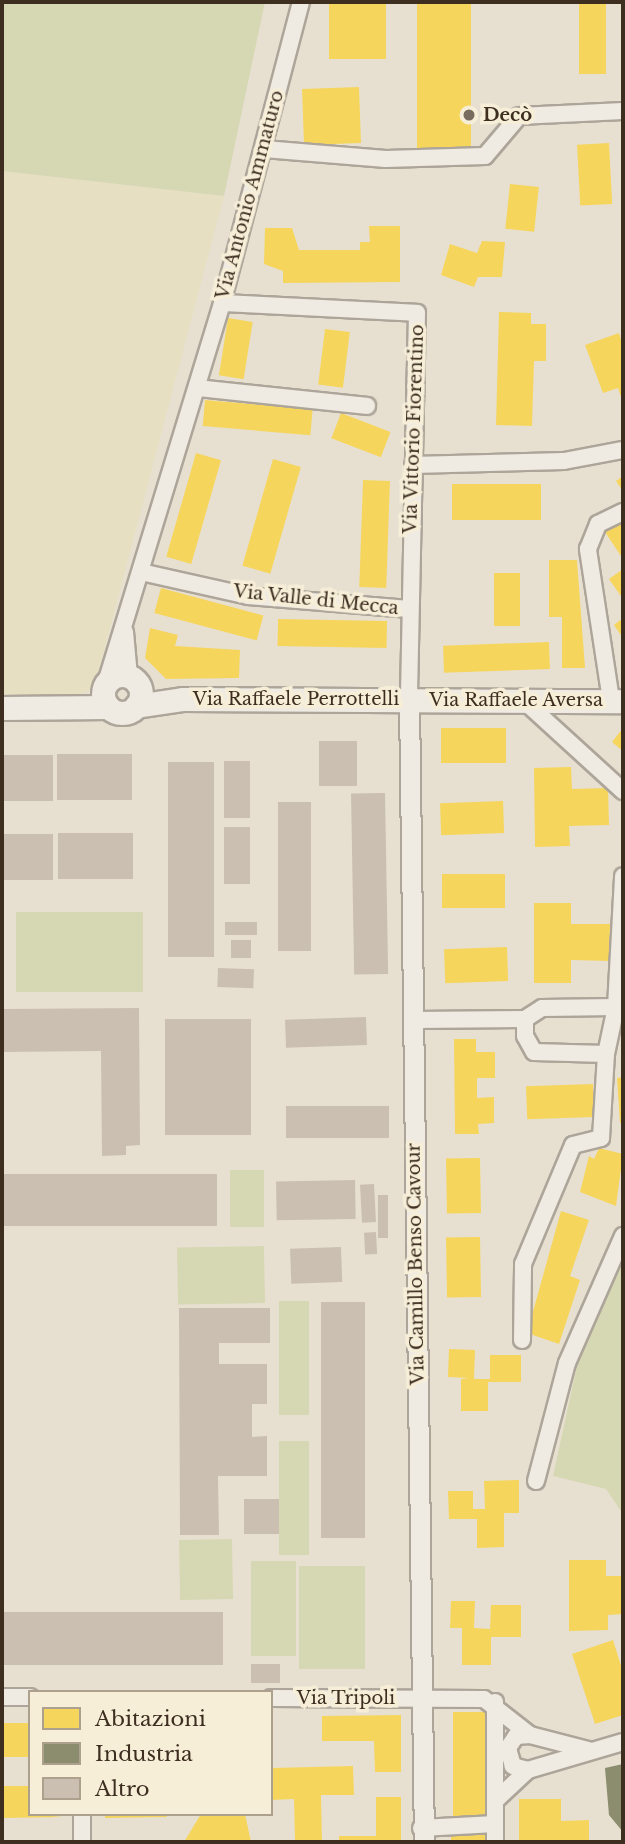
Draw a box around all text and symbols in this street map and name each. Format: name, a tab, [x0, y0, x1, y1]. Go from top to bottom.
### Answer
street label: Via Antonio Ammaturo	[211, 87, 289, 303]
place label: Decò	[483, 104, 532, 126]
marker: Decò	[461, 107, 477, 123]
street label: Via Vittorio Fiorentino	[400, 323, 428, 535]
street label: Via Valle di Mecca	[232, 581, 400, 619]
street label: Via Raffaele Perrottelli	[193, 688, 399, 710]
street label: Via Raffaele Aversa	[429, 689, 603, 711]
street label: Via Camillo Benso Cavour	[403, 1143, 429, 1385]
street label: Via Tripoli	[296, 1687, 396, 1709]
legend	[28, 1690, 273, 1816]
text: Abitazioni	[95, 1706, 206, 1732]
text: Industria	[95, 1741, 193, 1767]
text: Altro	[95, 1776, 150, 1802]

